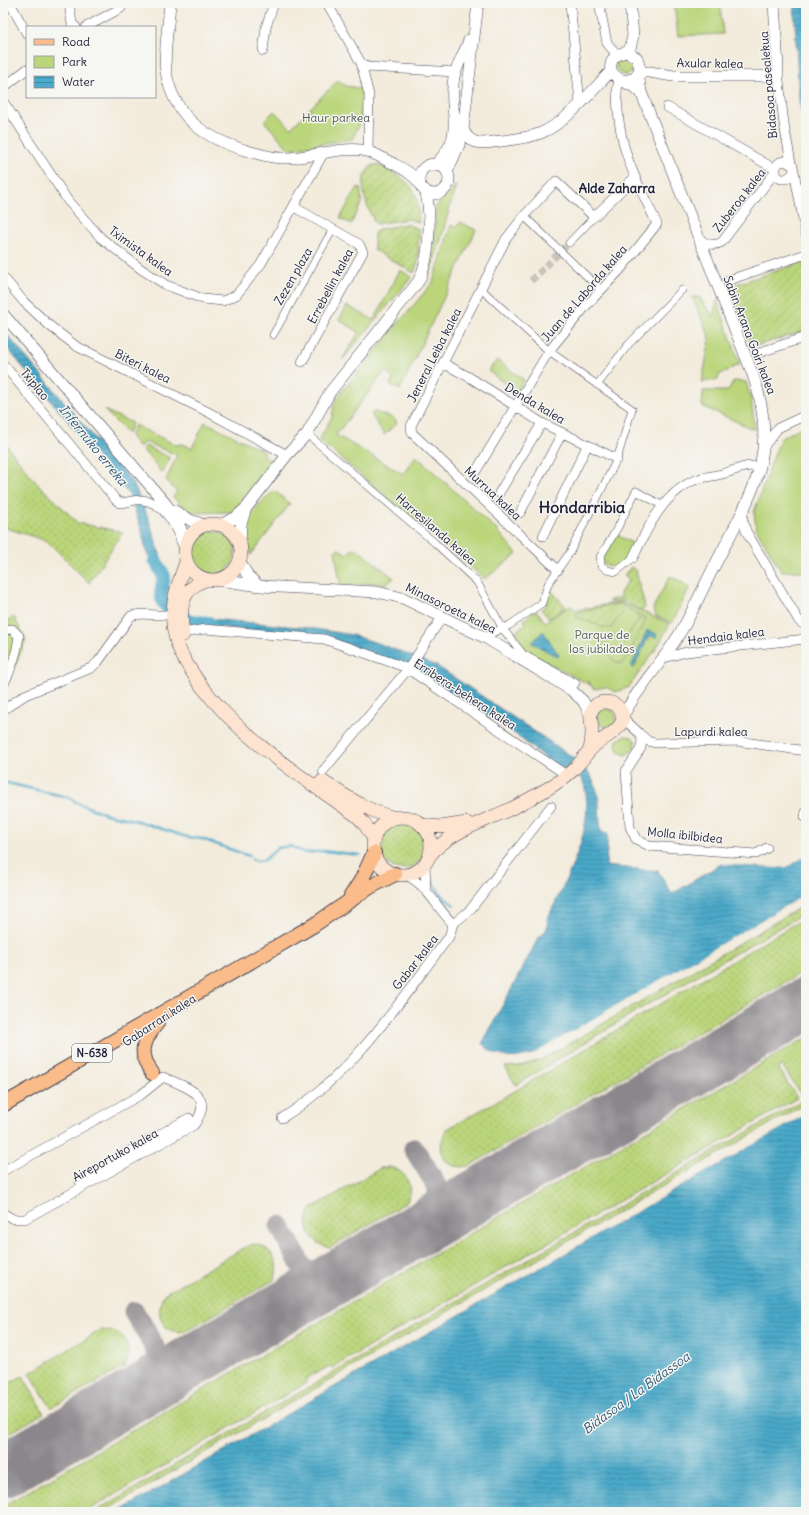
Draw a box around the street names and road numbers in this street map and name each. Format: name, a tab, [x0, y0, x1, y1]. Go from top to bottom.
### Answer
street label: Bidasoa pasealekua	[756, 30, 780, 139]
street label: Axular kalea	[676, 55, 744, 71]
street label: Zuberoa kalea	[709, 165, 769, 235]
street label: Tximista kalea	[106, 223, 176, 279]
street label: Juan de Laborda kalea	[538, 242, 630, 344]
street label: Zezen plaza	[271, 245, 315, 307]
street label: Errebellin kalea	[304, 246, 356, 326]
street label: Sabin Arana Goiri kalea	[720, 273, 780, 397]
street label: Jeneral Leiba kalea	[404, 305, 464, 405]
street label: Biteri kalea	[113, 346, 173, 386]
street label: Txiplao	[17, 365, 53, 403]
street label: Denda kalea	[502, 379, 568, 427]
street label: Murrua kalea	[462, 463, 525, 523]
street label: Harresilanda kalea	[393, 490, 479, 568]
street label: Minasoroeta kalea	[403, 580, 499, 637]
street label: Hendaia kalea	[687, 624, 765, 648]
street label: Erribera-behera kalea	[411, 655, 519, 733]
street label: Lapurdi kalea	[674, 724, 748, 739]
street label: Molla ibilbidea	[647, 824, 724, 846]
street label: Gabar kalea	[389, 931, 441, 992]
street label: Gabarrari kalea	[119, 991, 199, 1049]
road number: N-638	[72, 1044, 112, 1062]
street label: Aireportuko kalea	[70, 1125, 161, 1185]

